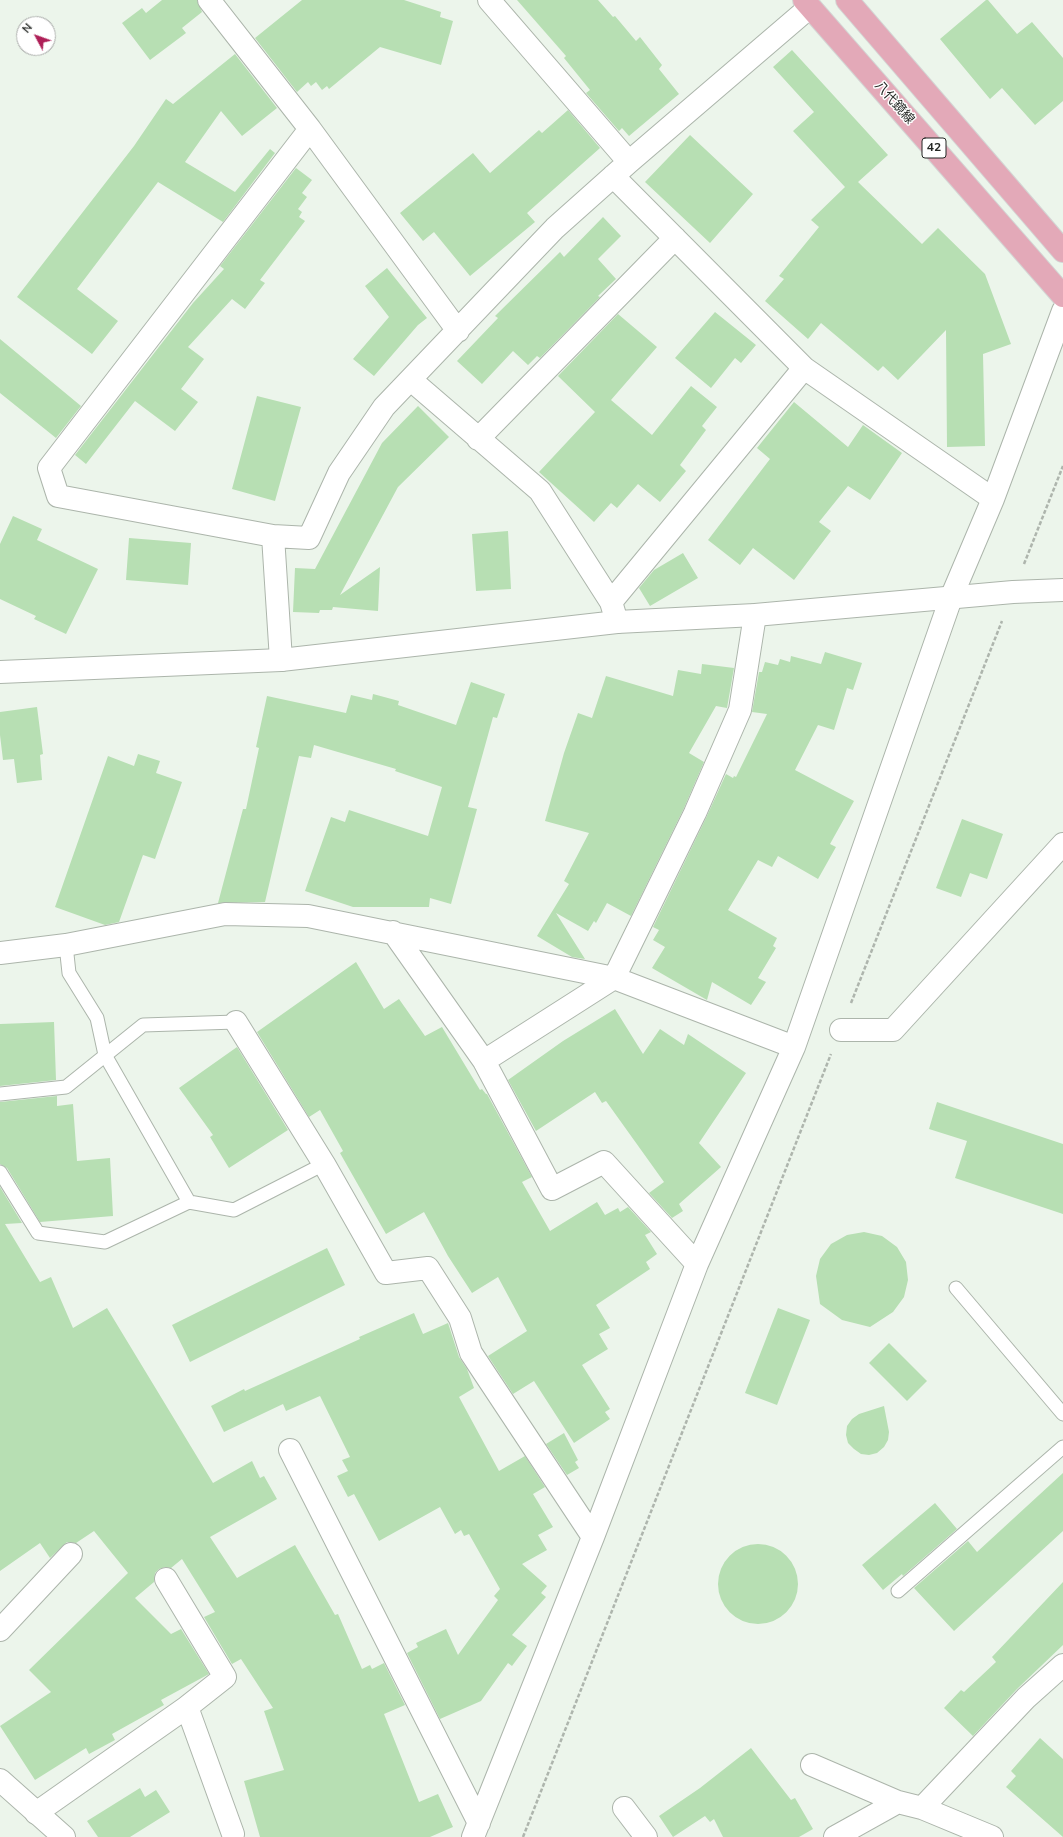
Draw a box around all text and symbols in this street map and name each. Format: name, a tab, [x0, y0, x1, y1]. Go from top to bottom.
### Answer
north arrow	[16, 16, 56, 56]
text: N	[19, 20, 36, 36]
street label: 八代鏡線	[871, 78, 917, 128]
road number: 42	[922, 138, 946, 158]

